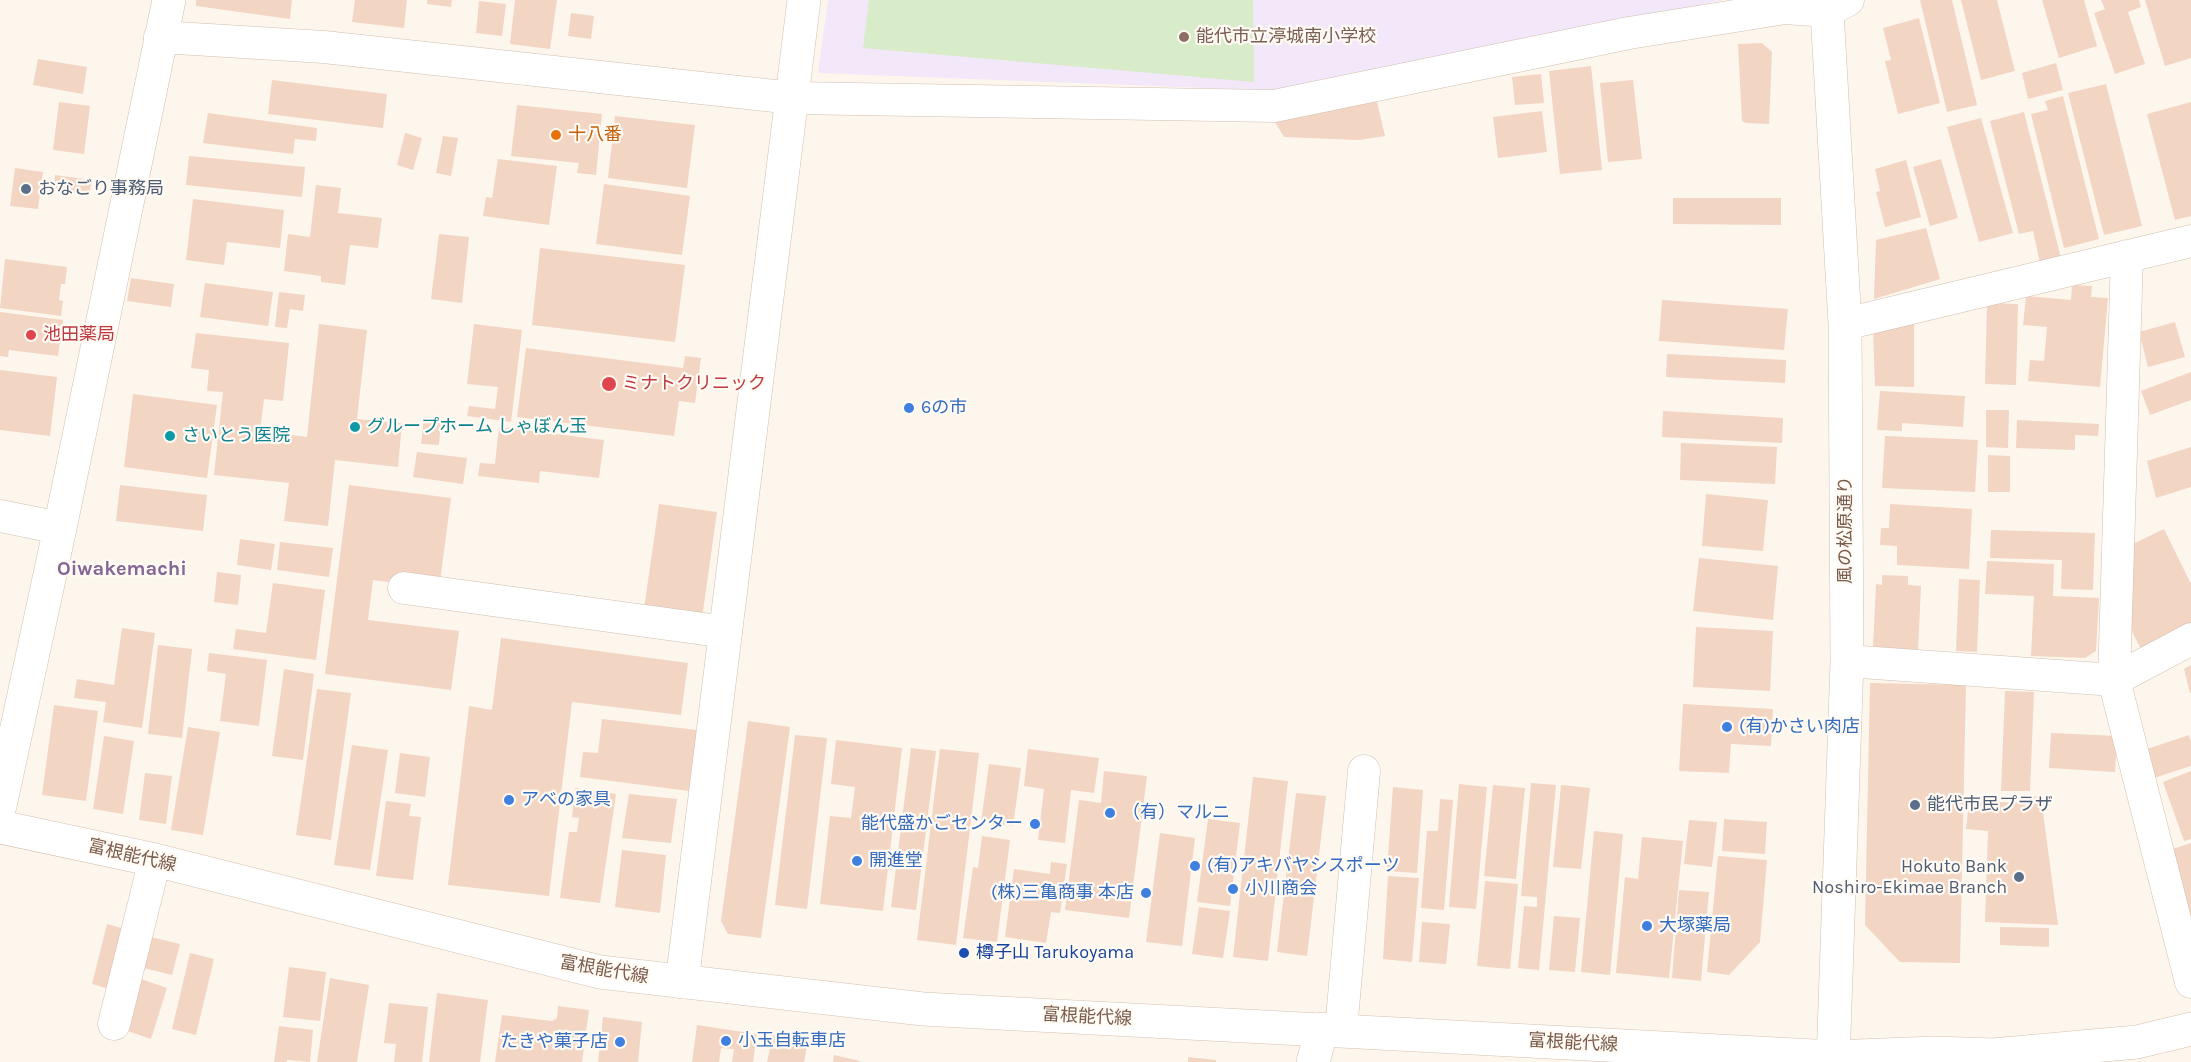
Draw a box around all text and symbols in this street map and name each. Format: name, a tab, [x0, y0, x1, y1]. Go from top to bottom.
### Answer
place label: 能代市立渟城南小学校	[1196, 26, 1376, 48]
marker: 能代市立渟城南小学校	[1177, 30, 1191, 44]
place label: 十八番	[568, 124, 622, 146]
marker: 十八番	[549, 128, 563, 142]
place label: おなごり事務局	[38, 178, 164, 200]
marker: おなごり事務局	[19, 182, 33, 196]
place label: 池田薬局	[43, 324, 115, 346]
marker: 池田薬局	[24, 328, 38, 342]
place label: ミナトクリニック	[622, 373, 766, 395]
marker: ミナトクリニック	[600, 375, 618, 393]
place label: 6の市	[921, 397, 967, 419]
marker: 6の市	[902, 401, 916, 415]
place label: グループホーム しゃぼん玉	[367, 416, 587, 438]
marker: グループホーム しゃぼん玉	[348, 420, 362, 434]
place label: さいとう医院	[182, 425, 290, 447]
marker: さいとう医院	[163, 429, 177, 443]
street label: 風の松原通り	[1835, 476, 1857, 584]
district label: Oiwakemachi	[57, 557, 187, 581]
place label: (有)かさい肉店	[1739, 716, 1860, 738]
marker: (有)かさい肉店	[1720, 720, 1734, 734]
place label: アベの家具	[521, 789, 611, 811]
marker: アベの家具	[502, 793, 516, 807]
place label: 能代市民プラザ	[1927, 794, 2053, 816]
marker: 能代市民プラザ	[1908, 798, 1922, 812]
place label: （有）マルニ	[1122, 802, 1230, 824]
marker: （有）マルニ	[1103, 806, 1117, 820]
place label: 能代盛かごセンター	[861, 813, 1023, 835]
marker: 能代盛かごセンター	[1028, 817, 1042, 831]
street label: 富根能代線	[86, 835, 178, 877]
place label: 開進堂	[869, 850, 923, 872]
marker: 開進堂	[850, 854, 864, 868]
place label: (有)アキバヤシスポーツ	[1207, 855, 1400, 877]
place label: Hokuto Bank Noshiro-Ekimae Branch	[1812, 856, 2007, 898]
marker: (有)アキバヤシスポーツ	[1188, 859, 1202, 873]
marker: Hokuto Bank Noshiro-Ekimae Branch	[2012, 870, 2026, 884]
place label: 小川商会	[1245, 878, 1317, 900]
place label: (株)三亀商事 本店	[991, 882, 1134, 904]
marker: 小川商会	[1226, 882, 1240, 896]
marker: (株)三亀商事 本店	[1139, 886, 1153, 900]
place label: 大塚薬局	[1659, 915, 1731, 937]
marker: 大塚薬局	[1640, 919, 1654, 933]
place label: 樽子山 Tarukoyama	[976, 942, 1134, 964]
marker: 樽子山 Tarukoyama	[957, 946, 971, 960]
street label: 富根能代線	[558, 952, 650, 988]
street label: 富根能代線	[1041, 1004, 1133, 1030]
place label: 小玉自転車店	[738, 1030, 846, 1052]
street label: 富根能代線	[1527, 1030, 1619, 1056]
place label: たきや菓子店	[500, 1031, 608, 1053]
marker: 小玉自転車店	[719, 1034, 733, 1048]
marker: たきや菓子店	[613, 1035, 627, 1049]

